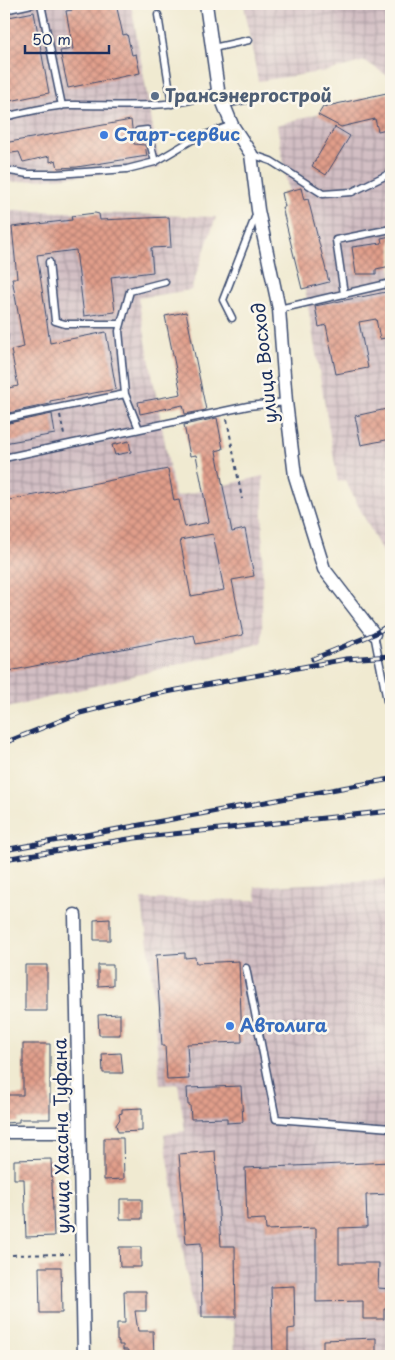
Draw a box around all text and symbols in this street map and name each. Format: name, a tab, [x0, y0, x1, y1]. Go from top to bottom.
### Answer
scale bar	[25, 22, 109, 54]
text: 50 m	[32, 27, 71, 50]
place label: Трансэнергострой	[165, 81, 332, 108]
marker: Трансэнергострой	[149, 90, 161, 102]
place label: Старт-сервис	[114, 120, 240, 147]
marker: Старт-сервис	[98, 129, 110, 141]
street label: улица Восход	[244, 301, 283, 425]
place label: Автолига	[240, 1011, 328, 1038]
marker: Автолига	[224, 1020, 236, 1032]
street label: улица Хасана Туфана	[45, 1037, 76, 1234]

